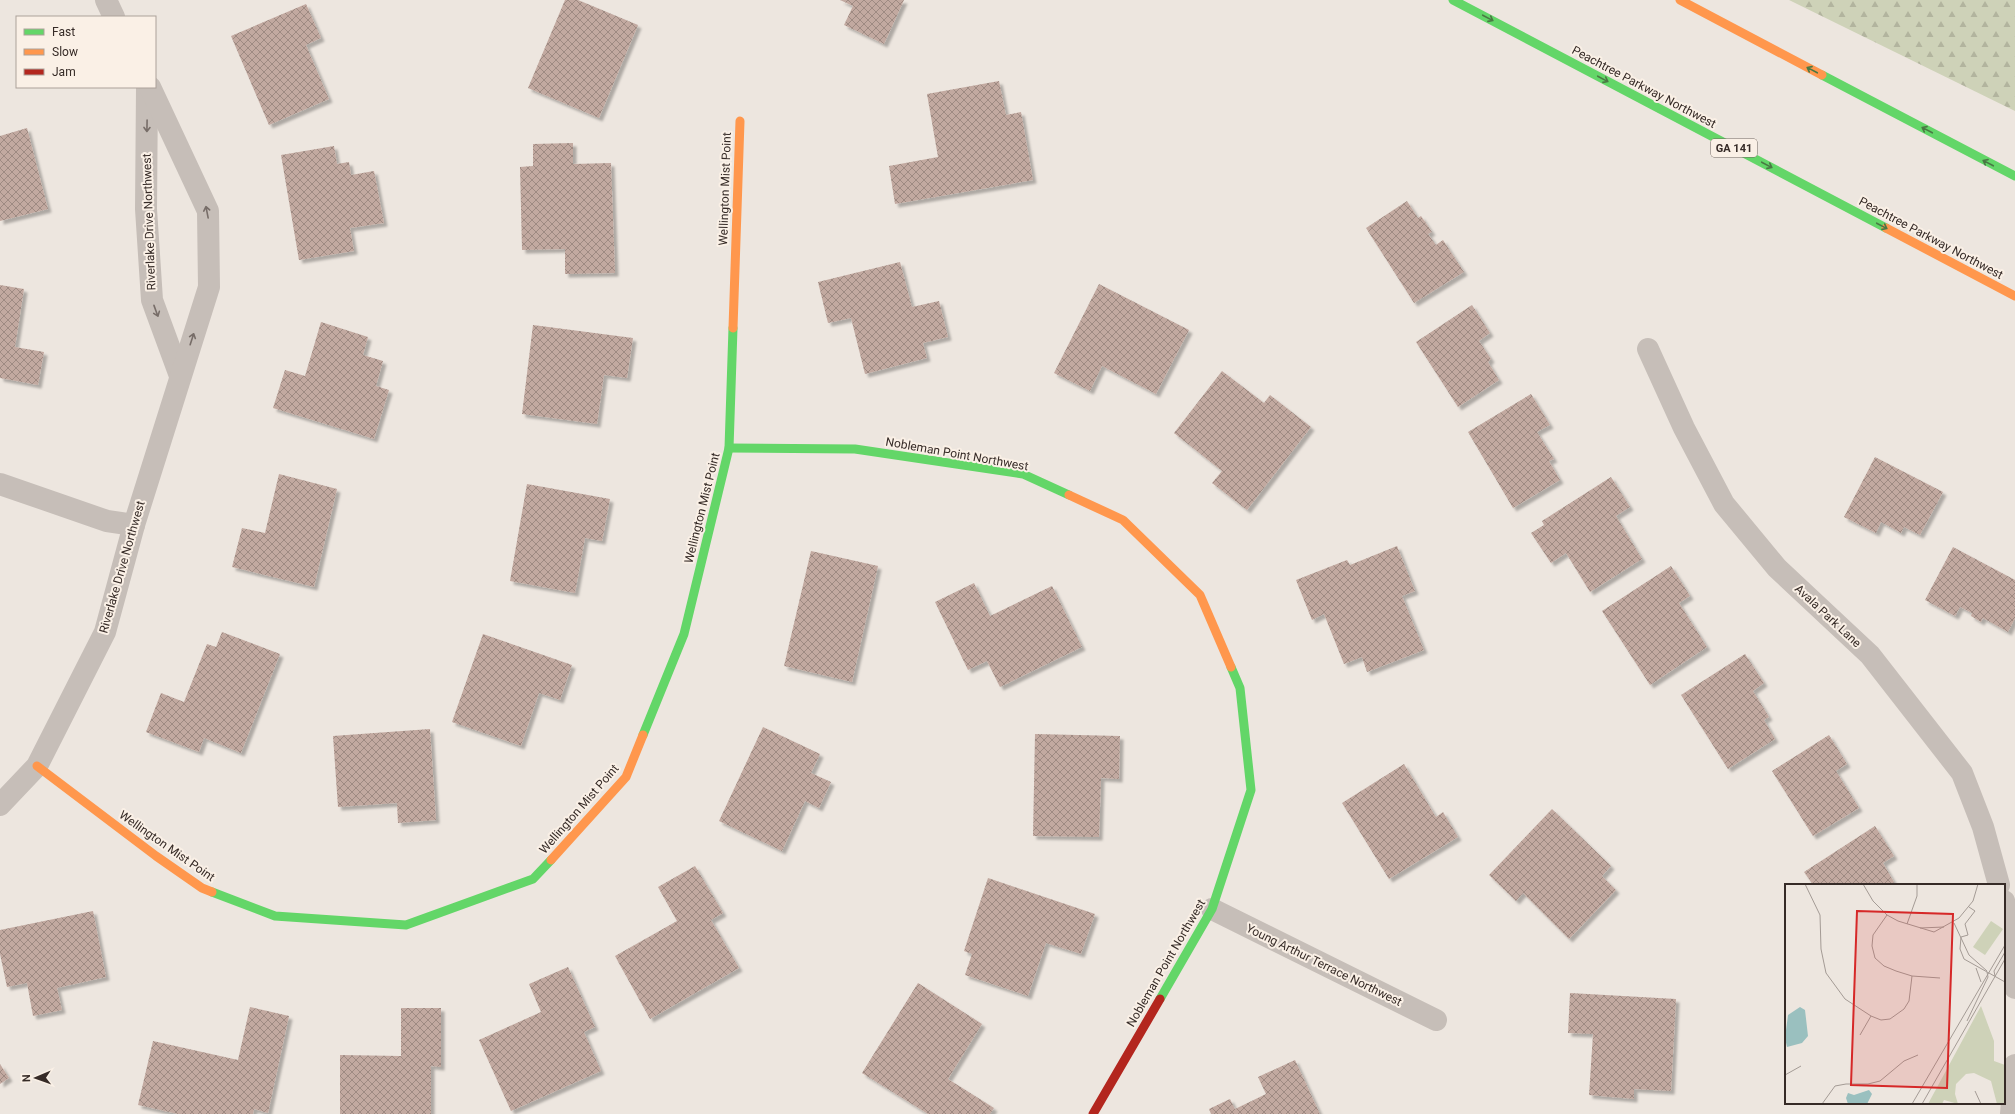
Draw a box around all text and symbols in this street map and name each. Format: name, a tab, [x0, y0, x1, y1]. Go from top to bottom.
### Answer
one-way arrow	[1482, 15, 1494, 22]
legend	[16, 16, 156, 88]
text: Fast	[52, 25, 75, 39]
street label: Peachtree Parkway Northwest	[1570, 43, 1718, 131]
text: Slow	[52, 45, 78, 59]
text: Jam	[52, 65, 76, 79]
one-way arrow	[1807, 66, 1819, 73]
one-way arrow	[1597, 76, 1609, 83]
one-way arrow	[143, 119, 151, 132]
one-way arrow	[1922, 126, 1934, 134]
street label: Wellington Mist Point	[716, 132, 734, 246]
road number: GA 141	[1711, 139, 1757, 157]
street label: Riverlake Drive Northwest	[140, 153, 158, 291]
one-way arrow	[1983, 158, 1995, 166]
one-way arrow	[1761, 162, 1773, 170]
street label: Peachtree Parkway Northwest	[1857, 194, 2005, 282]
one-way arrow	[202, 206, 210, 219]
one-way arrow	[1876, 223, 1888, 230]
one-way arrow	[152, 305, 160, 317]
one-way arrow	[189, 333, 196, 346]
street label: Nobleman Point Northwest	[885, 435, 1030, 473]
street label: Wellington Mist Point	[681, 451, 723, 565]
street label: Riverlake Drive Northwest	[96, 499, 148, 635]
street label: Avala Park Lane	[1792, 582, 1864, 650]
street label: Wellington Mist Point	[536, 762, 622, 856]
street label: Wellington Mist Point	[116, 808, 218, 884]
inset map	[1785, 884, 2005, 1104]
street label: Nobleman Point Northwest	[1124, 897, 1208, 1029]
street label: Young Arthur Terrace Northwest	[1244, 921, 1404, 1009]
north arrow	[16, 1058, 56, 1098]
text: N	[20, 1074, 33, 1082]

